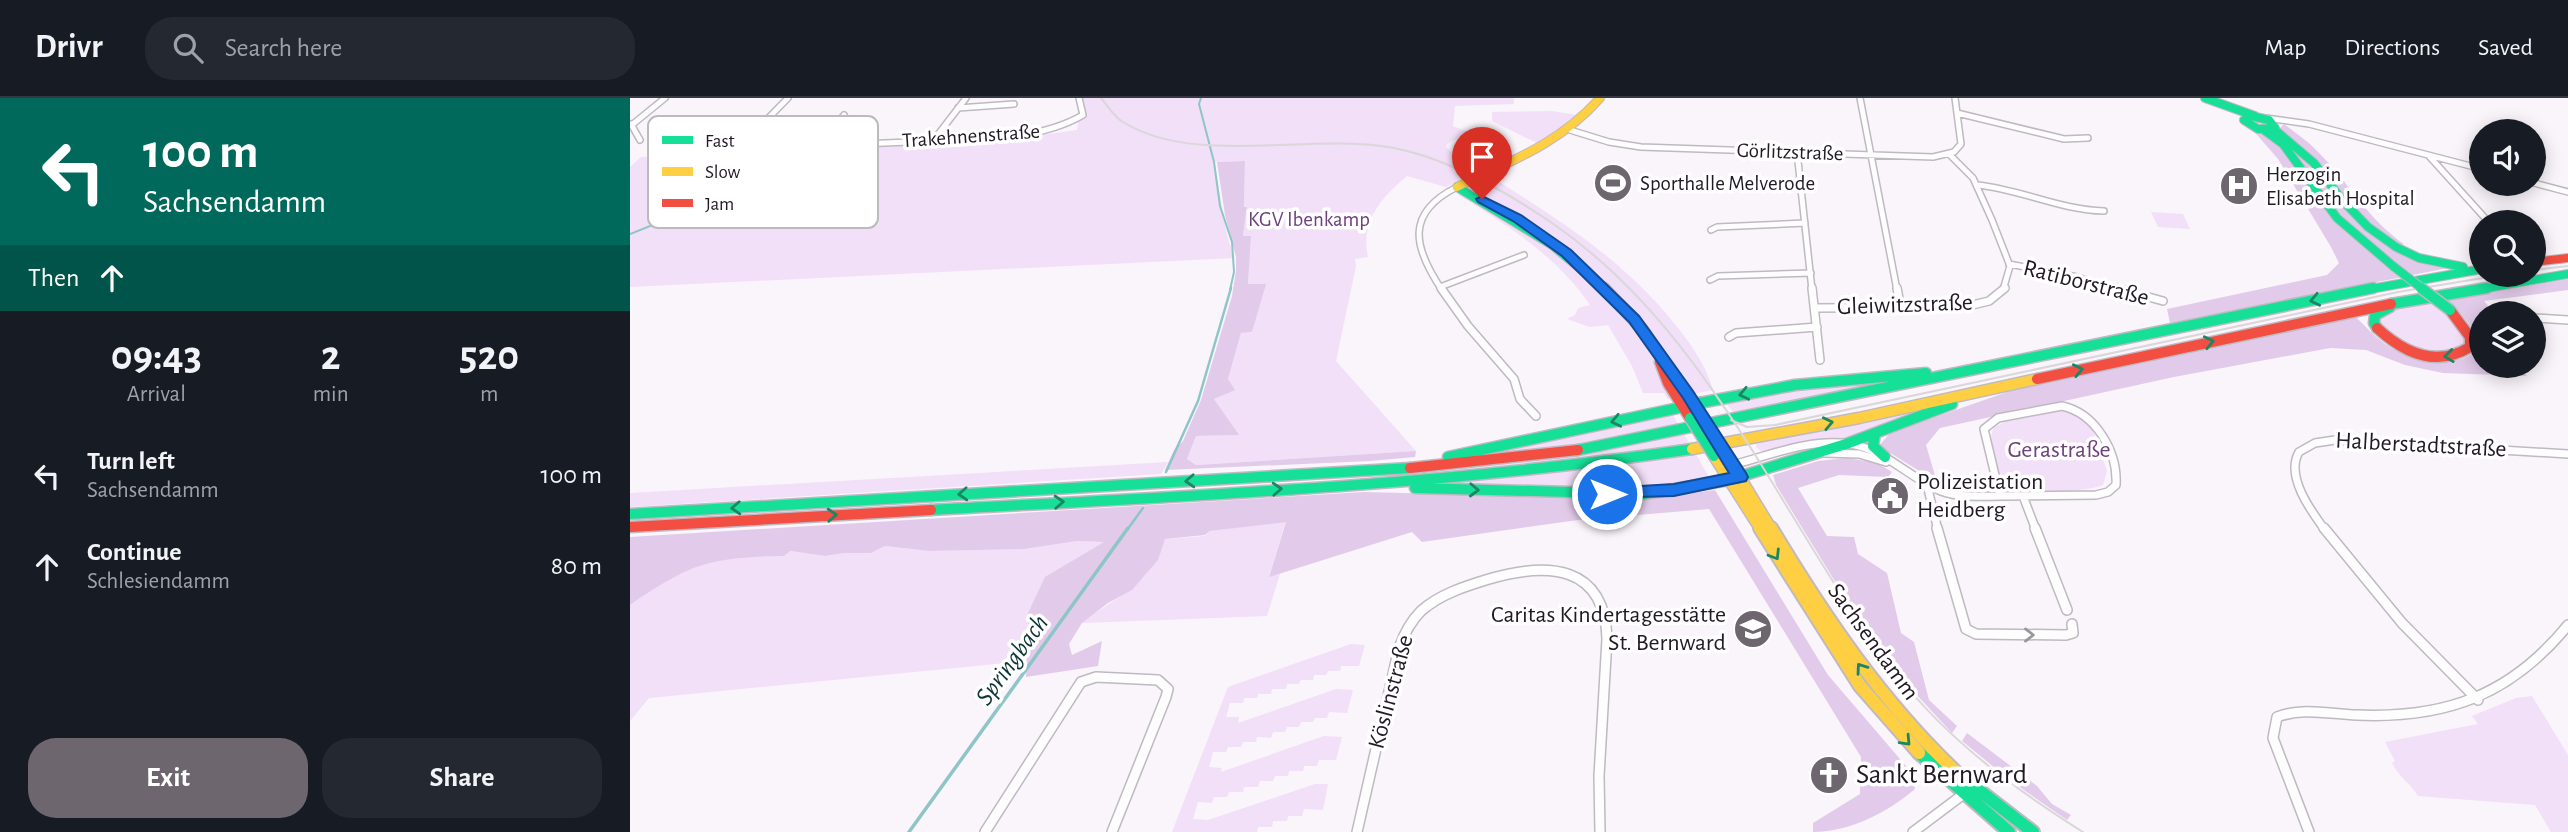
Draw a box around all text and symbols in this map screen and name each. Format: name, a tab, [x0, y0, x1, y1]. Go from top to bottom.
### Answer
search box	[145, 17, 635, 80]
icon: search	[169, 29, 207, 67]
text: Drivr	[35, 31, 103, 64]
text: Search here	[225, 35, 342, 61]
text: Map	[2264, 36, 2306, 60]
text: Directions	[2344, 36, 2440, 60]
text: Saved	[2478, 36, 2533, 60]
legend	[648, 116, 878, 228]
map controls	[2469, 119, 2546, 378]
button: sound	[2469, 119, 2546, 196]
street label: Trakehnenstraße	[901, 121, 1041, 151]
icon: left	[28, 126, 119, 217]
pin	[1452, 127, 1512, 199]
text: 100 m	[143, 128, 259, 177]
text: Fast	[705, 132, 735, 151]
icon: arrive	[1463, 138, 1501, 176]
street label: Görlitzstraße	[1736, 140, 1844, 164]
sports icon: Sporthalle Melverode	[1592, 162, 1634, 204]
text: Slow	[705, 163, 741, 182]
place label: Herzogin Elisabeth Hospital	[2266, 164, 2415, 209]
hospital icon: Herzogin Elisabeth Hospital	[2218, 165, 2260, 207]
place label: Sporthalle Melverode	[1640, 173, 1815, 194]
text: Sachsendamm	[143, 186, 326, 218]
text: Jam	[705, 195, 734, 214]
park label: KGV Ibenkamp	[1248, 209, 1370, 230]
button: search	[2469, 210, 2546, 287]
street label: Ratiborstraße	[2021, 256, 2151, 310]
icon: ahead	[93, 259, 131, 297]
text: Then	[28, 265, 79, 291]
street label: Gleiwitzstraße	[1837, 291, 1973, 319]
one-way arrow	[2309, 292, 2321, 307]
button: layers	[2469, 301, 2546, 378]
text: 09:43	[111, 335, 202, 377]
text: 2	[321, 335, 340, 377]
text: 520	[459, 335, 519, 377]
one-way arrow	[2203, 336, 2215, 350]
one-way arrow	[2443, 348, 2455, 363]
one-way arrow	[2072, 364, 2084, 379]
text: Arrival	[127, 383, 186, 406]
text: min	[313, 383, 349, 406]
text: m	[480, 383, 498, 406]
one-way arrow	[1738, 385, 1750, 400]
one-way arrow	[1610, 412, 1622, 427]
one-way arrow	[1822, 416, 1834, 431]
street label: Halberstadtstraße	[2335, 429, 2507, 461]
park label: Gerastraße	[2007, 438, 2111, 462]
text: Turn left	[87, 448, 175, 474]
icon: left	[28, 457, 66, 495]
position arrow	[1570, 457, 1644, 531]
text: 100 m	[541, 462, 602, 488]
place label: Polizeistation Heidberg	[1917, 470, 2043, 522]
one-way arrow	[1185, 473, 1196, 488]
public building icon: Polizeistation Heidberg	[1869, 475, 1911, 517]
text: Sachsendamm	[87, 479, 219, 502]
one-way arrow	[1272, 482, 1283, 497]
one-way arrow	[1470, 482, 1480, 498]
one-way arrow	[957, 486, 968, 501]
one-way arrow	[1054, 495, 1065, 510]
one-way arrow	[730, 500, 741, 515]
one-way arrow	[827, 508, 838, 523]
text: Continue	[87, 539, 182, 565]
icon: ahead	[28, 548, 66, 586]
one-way arrow	[1767, 548, 1780, 561]
text: 80 m	[551, 553, 602, 579]
text: Schlesiendamm	[87, 570, 230, 593]
street label: Sachsendamm	[1823, 579, 1923, 705]
place label: Caritas Kindertagesstätte St. Bernward	[1491, 603, 1726, 655]
school or university icon: Caritas Kindertagesstätte St. Bernward	[1732, 608, 1774, 650]
water label: Springbach	[971, 610, 1053, 710]
one-way arrow	[2025, 627, 2035, 643]
street label: Köslinstraße	[1364, 632, 1418, 752]
one-way arrow	[1856, 663, 1869, 676]
one-way arrow	[1898, 733, 1911, 746]
button: Exit	[28, 738, 308, 818]
button: Share	[322, 738, 602, 818]
church icon: Sankt Bernward	[1808, 754, 1850, 796]
place label: Sankt Bernward	[1856, 761, 2027, 789]

